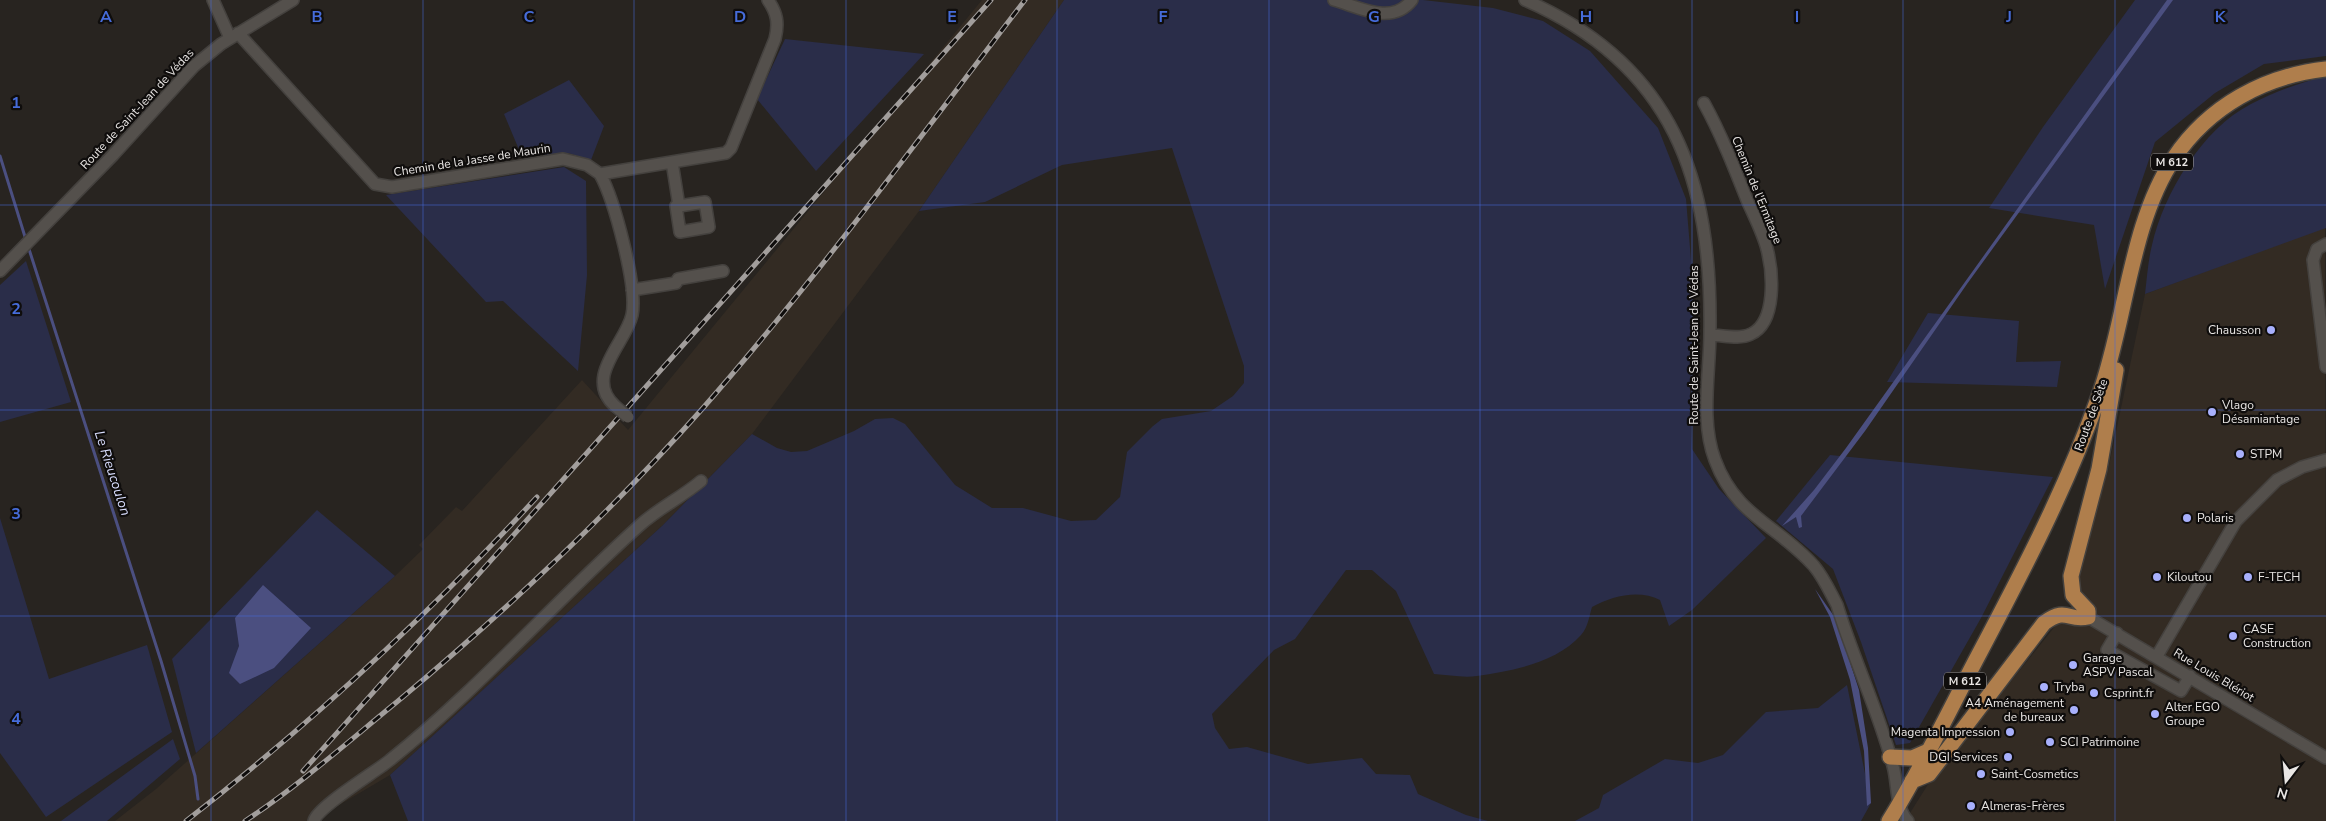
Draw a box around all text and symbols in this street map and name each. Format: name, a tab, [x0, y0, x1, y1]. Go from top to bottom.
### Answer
text: A	[100, 6, 112, 28]
text: B	[311, 6, 323, 28]
text: C	[524, 6, 535, 28]
text: D	[734, 6, 746, 28]
text: E	[947, 6, 957, 28]
text: F	[1159, 6, 1168, 28]
text: G	[1368, 6, 1380, 28]
text: H	[1580, 6, 1592, 28]
text: I	[1795, 6, 1799, 28]
text: J	[2005, 6, 2012, 28]
text: K	[2215, 6, 2227, 28]
street label: Route de Saint-Jean de Védas	[77, 45, 197, 173]
text: 1	[11, 92, 21, 114]
street label: Chemin de l'Ermitage	[1728, 134, 1786, 246]
street label: Chemin de la Jasse de Maurin	[392, 140, 552, 180]
road number: M 612	[2151, 154, 2193, 170]
street label: Route de Saint-Jean de Védas	[1686, 265, 1702, 425]
text: 2	[11, 298, 21, 320]
place label: Chausson	[2208, 322, 2261, 338]
marker: Chausson	[2265, 324, 2277, 336]
street label: Route de Sète	[2071, 377, 2111, 453]
place label: Vlago Désamiantage	[2221, 397, 2300, 427]
marker: Vlago Désamiantage	[2206, 406, 2218, 418]
water label: Le Rieucoulon	[90, 428, 135, 518]
place label: STPM	[2250, 446, 2282, 462]
marker: STPM	[2234, 448, 2246, 460]
text: 3	[11, 503, 21, 525]
place label: Polaris	[2197, 510, 2234, 526]
marker: Polaris	[2181, 512, 2193, 524]
place label: Kiloutou	[2167, 569, 2212, 585]
place label: F-TECH	[2258, 569, 2300, 585]
marker: Kiloutou	[2151, 571, 2163, 583]
marker: F-TECH	[2242, 571, 2254, 583]
place label: CASE Construction	[2243, 621, 2311, 651]
marker: CASE Construction	[2227, 630, 2239, 642]
street label: Rue Louis Blériot	[2171, 645, 2258, 706]
place label: Garage ASPV Pascal	[2083, 650, 2153, 680]
marker: Garage ASPV Pascal	[2067, 659, 2079, 671]
road number: M 612	[1944, 672, 1986, 689]
place label: Tryba	[2054, 679, 2085, 695]
marker: Tryba	[2038, 681, 2050, 693]
place label: Csprint.fr	[2104, 685, 2154, 701]
marker: Csprint.fr	[2088, 687, 2100, 699]
place label: A4 Aménagement de bureaux	[1965, 695, 2065, 725]
place label: Alter EGO Groupe	[2165, 699, 2220, 729]
marker: A4 Aménagement de bureaux	[2068, 704, 2080, 716]
text: 4	[11, 708, 21, 730]
marker: Alter EGO Groupe	[2149, 708, 2161, 720]
place label: Magenta Impression	[1891, 724, 2000, 740]
marker: Magenta Impression	[2004, 726, 2016, 738]
place label: SCI Patrimoine	[2060, 734, 2140, 750]
marker: SCI Patrimoine	[2044, 736, 2056, 748]
place label: DGI Services	[1929, 749, 1998, 765]
marker: DGI Services	[2002, 751, 2014, 763]
north arrow	[2261, 756, 2311, 806]
place label: Saint-Cosmetics	[1991, 766, 2079, 782]
marker: Saint-Cosmetics	[1975, 768, 1987, 780]
text: N	[2275, 782, 2290, 804]
place label: Almeras-Frères	[1981, 798, 2065, 814]
marker: Almeras-Frères	[1965, 800, 1977, 812]

